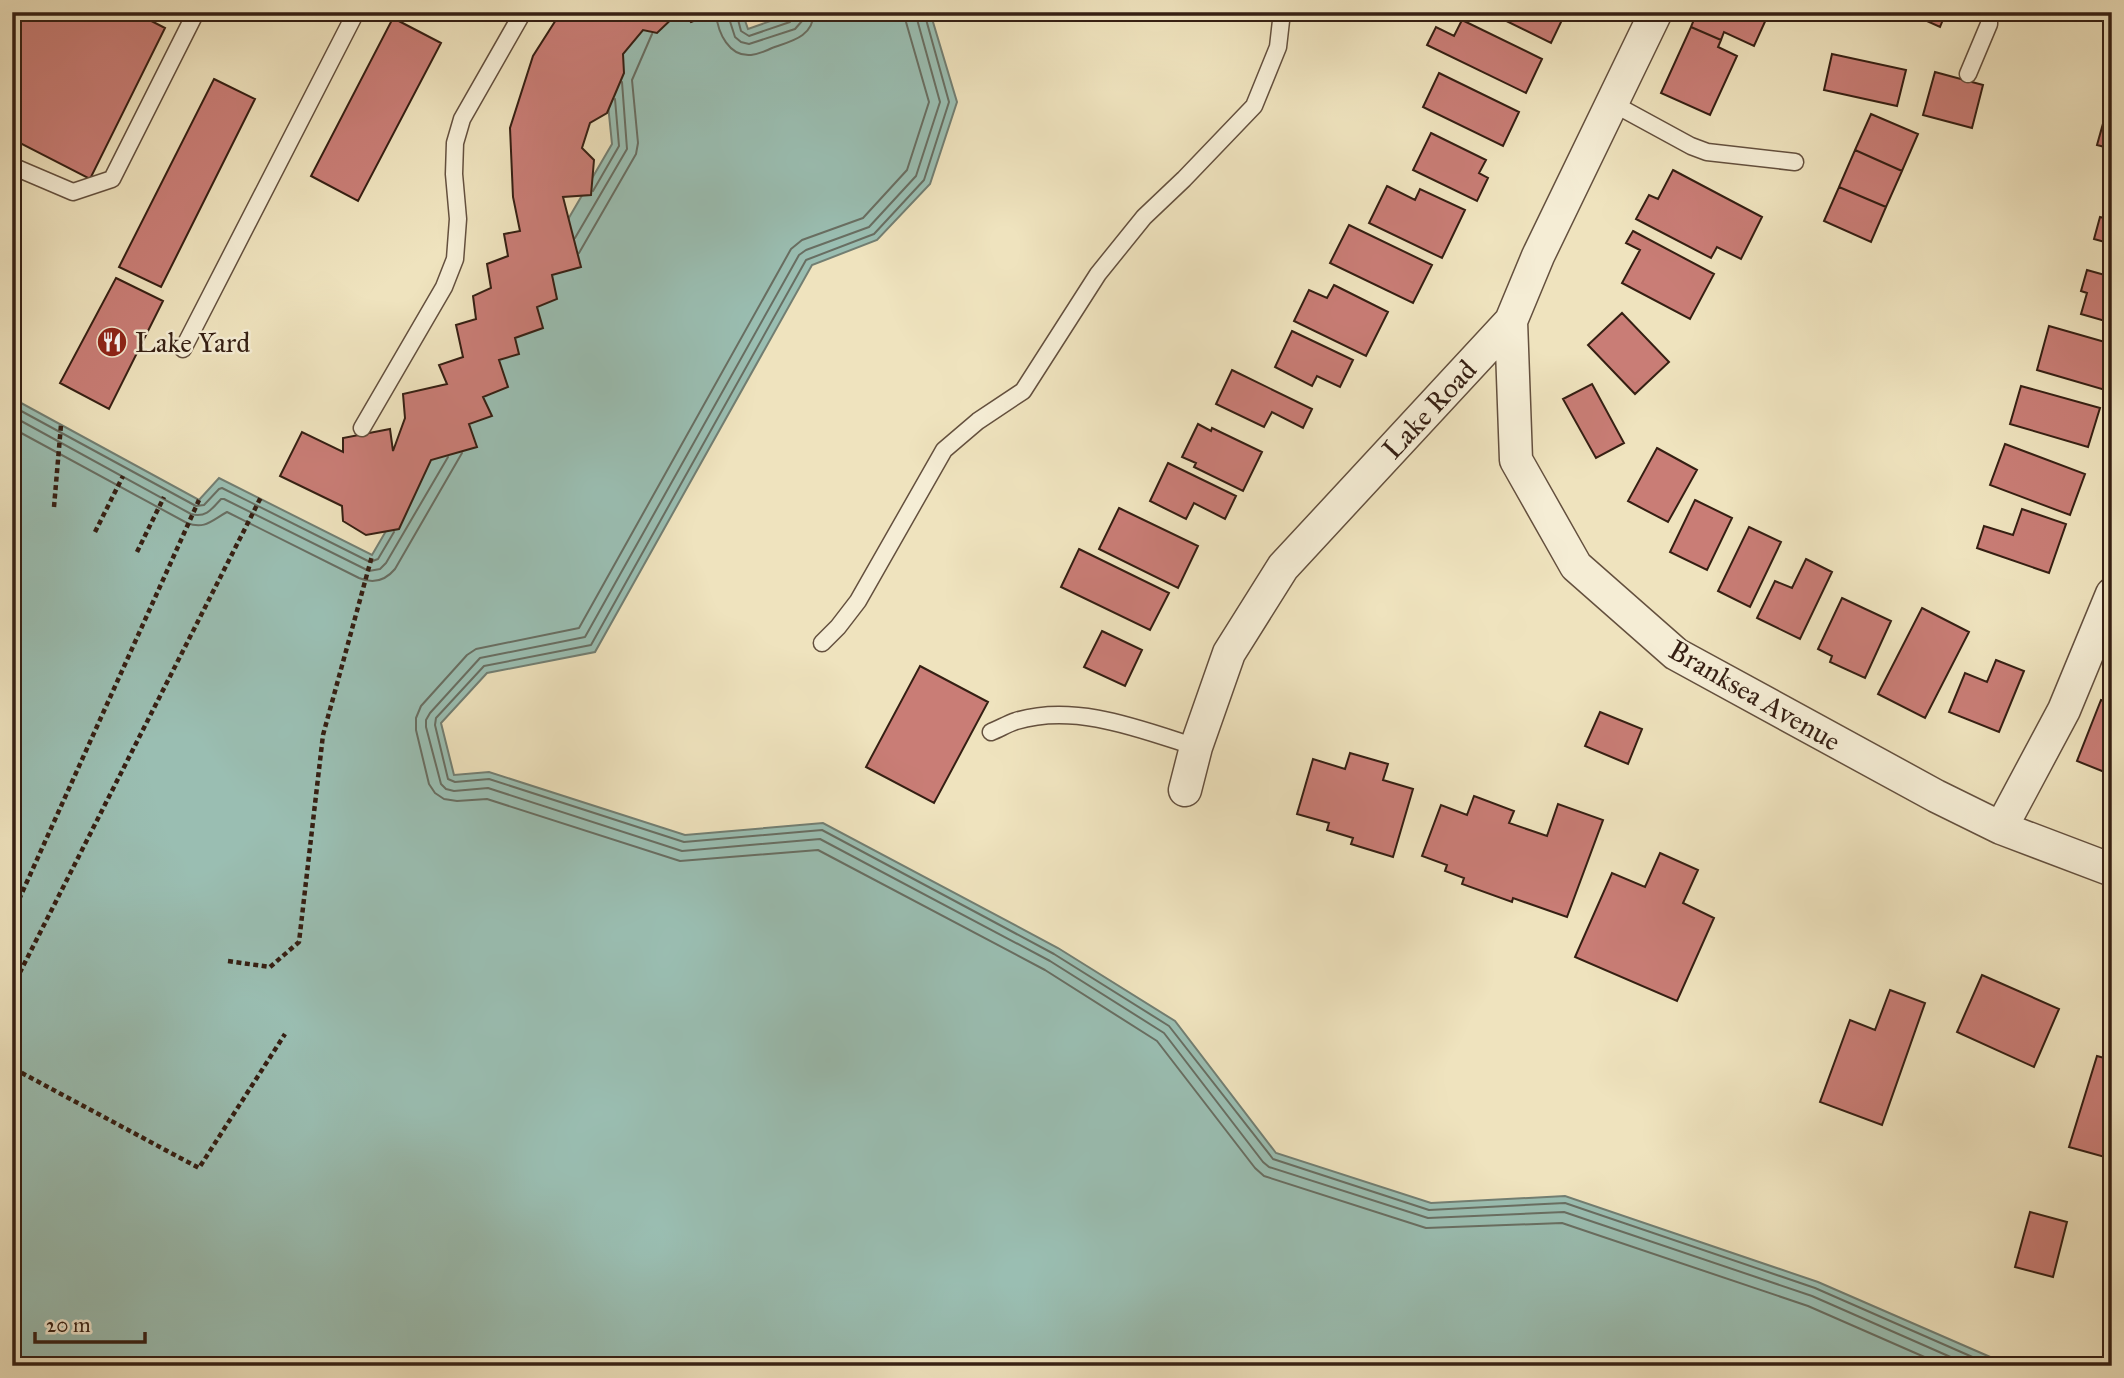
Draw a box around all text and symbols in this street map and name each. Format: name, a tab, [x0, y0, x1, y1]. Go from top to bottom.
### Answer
restaurant icon: Lake Yard	[95, 325, 129, 359]
place label: Lake Yard	[135, 325, 250, 360]
street label: Lake Road	[1375, 353, 1484, 466]
street label: Branksea Avenue	[1663, 632, 1847, 759]
scale bar	[35, 1301, 145, 1345]
text: 20 m	[46, 1312, 91, 1338]

